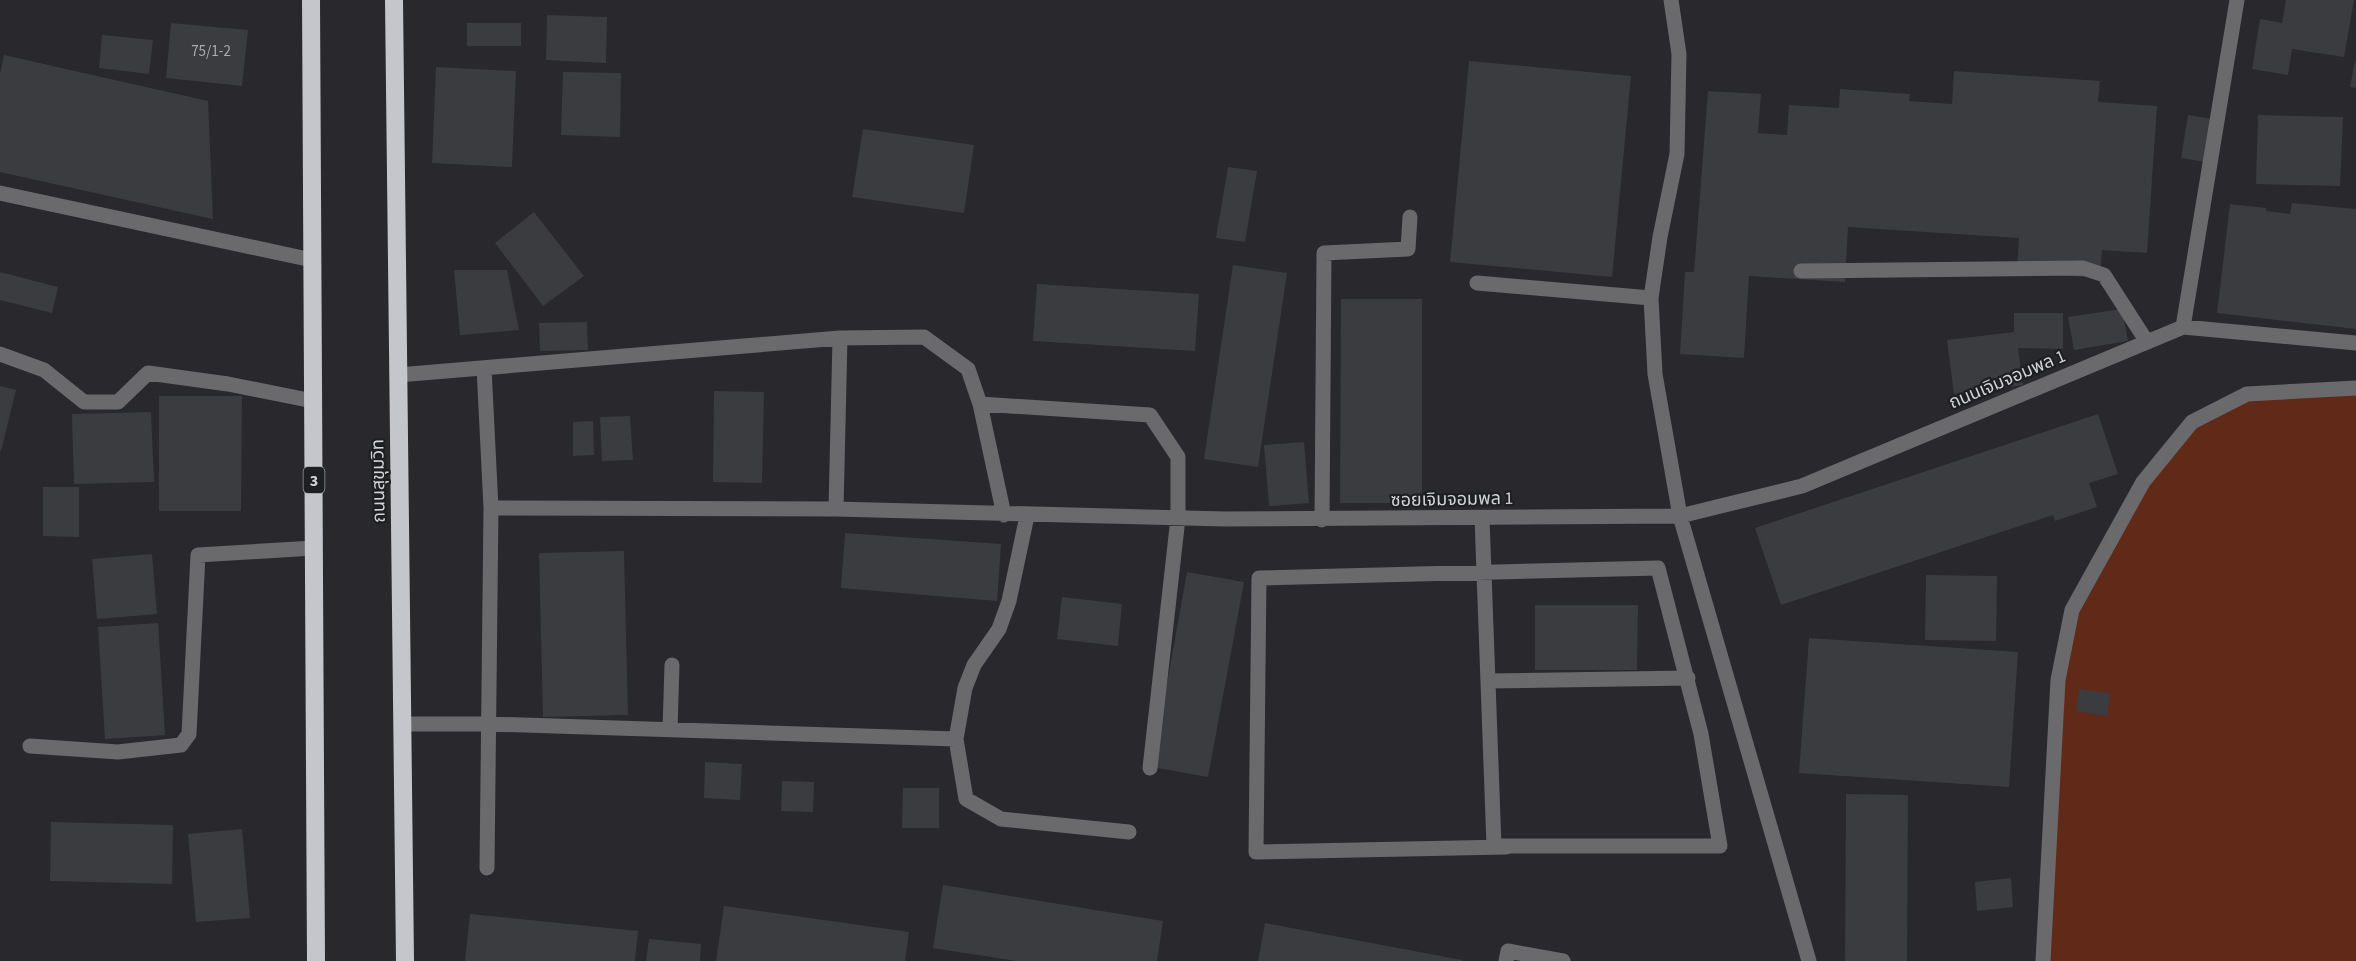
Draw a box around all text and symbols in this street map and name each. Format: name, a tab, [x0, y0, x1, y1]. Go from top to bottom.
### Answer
house number: 75/1-2	[191, 41, 231, 62]
street label: ถนนเจิมจอมพล 1	[1945, 344, 2069, 415]
street label: ถนนสุขุมวิท	[365, 439, 392, 523]
road number: 3	[304, 467, 324, 493]
street label: ซอยเจิมจอมพล 1	[1390, 486, 1514, 513]

